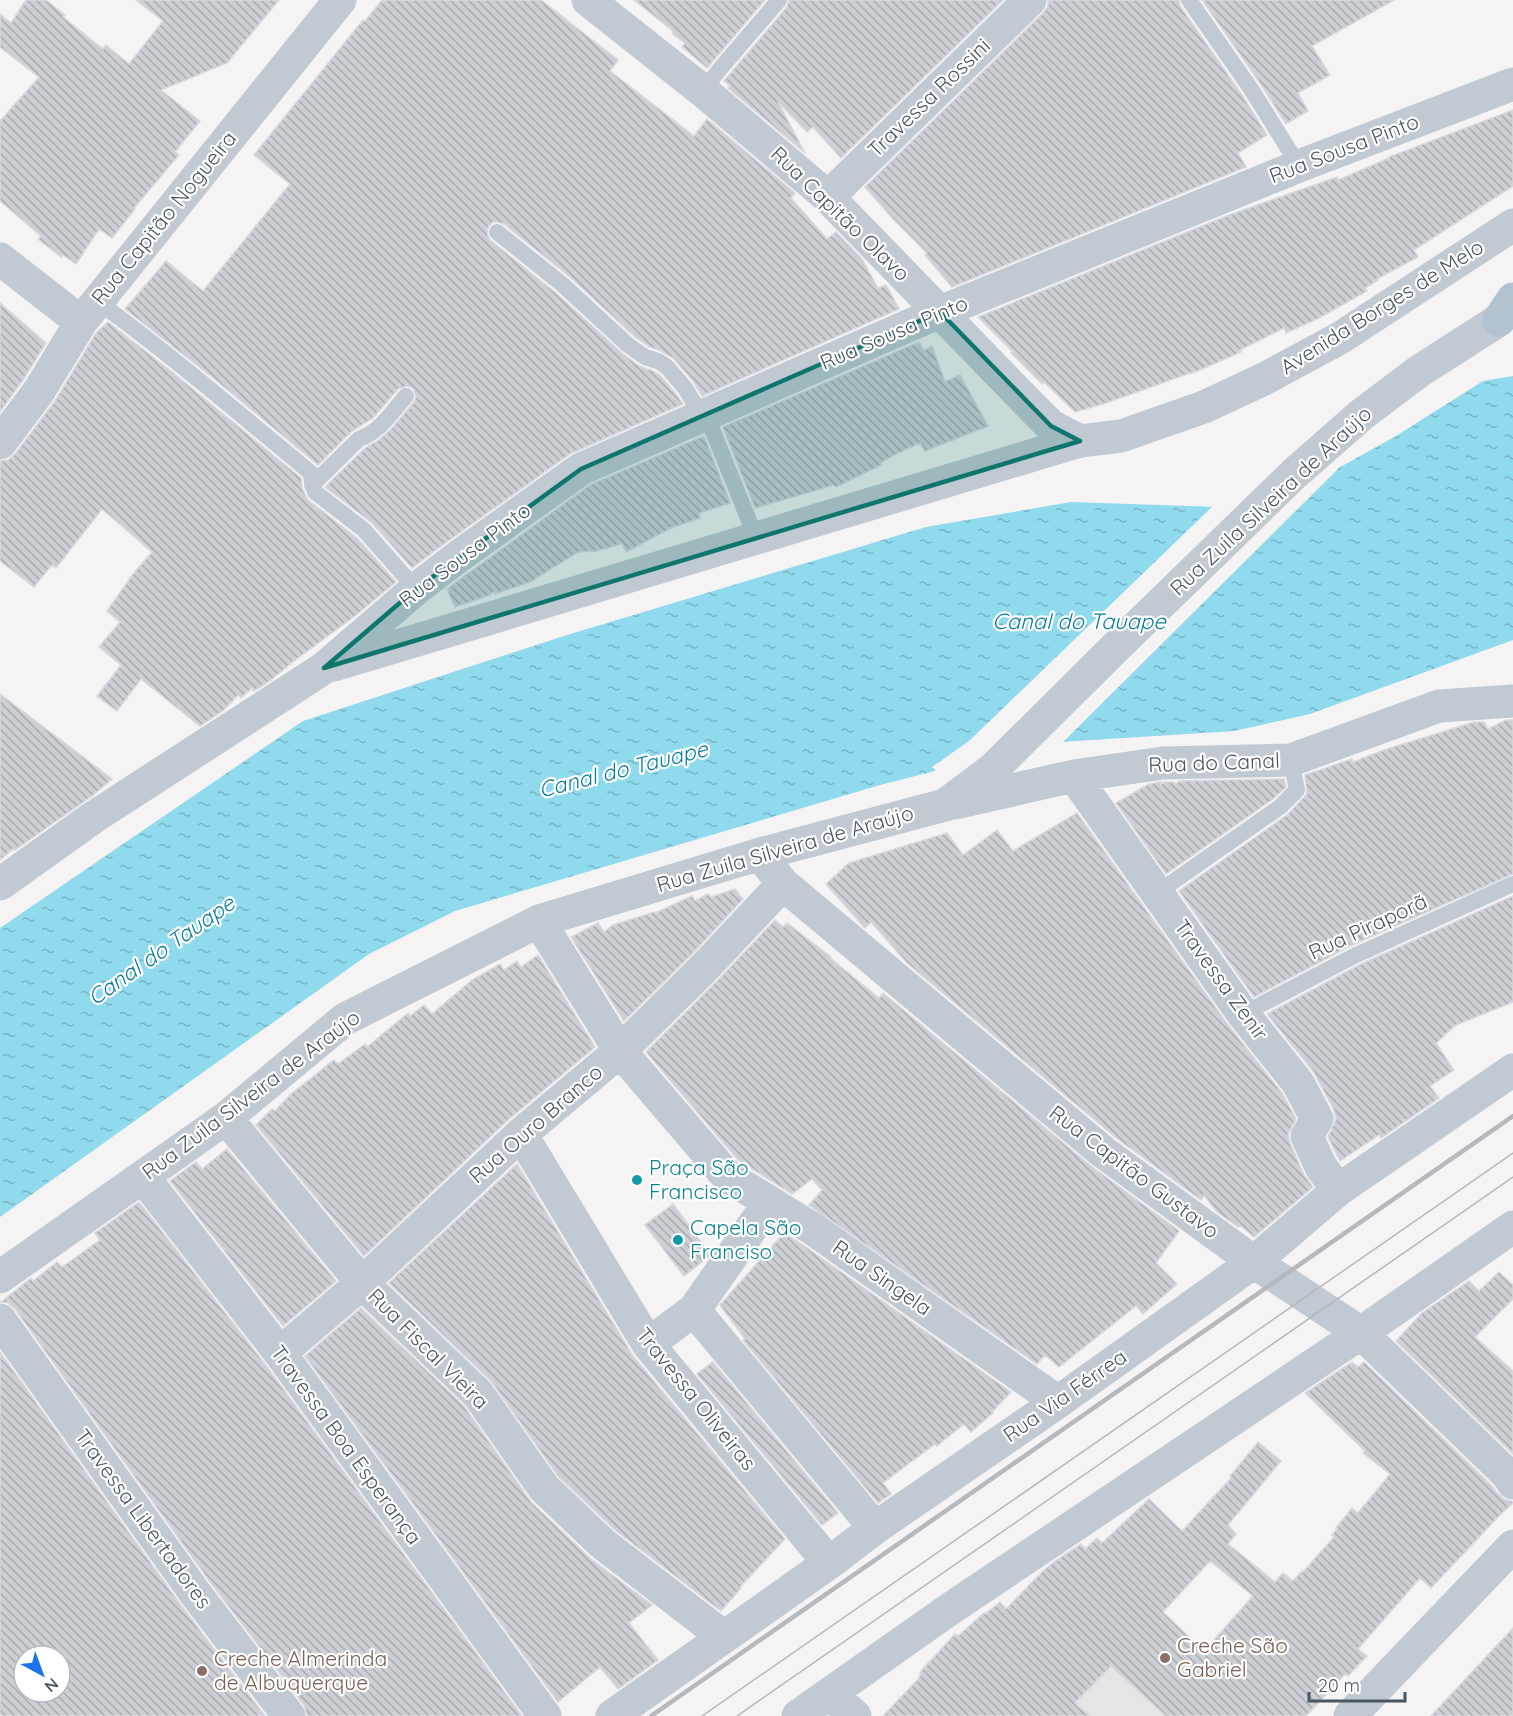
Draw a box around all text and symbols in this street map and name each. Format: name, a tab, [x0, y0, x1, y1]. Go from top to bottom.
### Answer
street label: Travessa Rossini	[862, 32, 995, 162]
street label: Rua Sousa Pinto	[1265, 108, 1422, 189]
street label: Rua Capitão Nogueira	[85, 125, 241, 309]
street label: Rua Capitão Olavo	[766, 140, 916, 286]
street label: Avenida Borges de Melo	[1275, 233, 1488, 379]
street label: Rua Sousa Pinto	[816, 289, 971, 375]
street label: Rua Zuila Silveira de Araújo	[1164, 400, 1377, 601]
street label: Rua Sousa Pinto	[393, 496, 535, 612]
water label: Canal do Tauape	[992, 607, 1167, 635]
water label: Canal do Tauape	[536, 734, 712, 804]
street label: Rua do Canal	[1148, 747, 1280, 777]
street label: Rua Zuila Silveira de Araújo	[653, 799, 916, 897]
street label: Rua Piraporã	[1304, 887, 1431, 965]
water label: Canal do Tauape	[82, 888, 241, 1011]
street label: Travessa Zenir	[1169, 914, 1274, 1045]
street label: Rua Zuila Silveira de Araújo	[136, 1004, 365, 1185]
street label: Rua Ouro Branco	[463, 1058, 607, 1188]
street label: Rua Capitão Gustavo	[1045, 1099, 1225, 1244]
place label: Praça São Francisco	[649, 1154, 749, 1204]
marker: Praça São Francisco	[630, 1173, 644, 1187]
place label: Capela São Franciso	[690, 1214, 802, 1264]
marker: Capela São Franciso	[671, 1233, 685, 1247]
street label: Rua Singela	[828, 1234, 937, 1321]
street label: Rua Fiscal Vieira	[363, 1283, 494, 1414]
street label: Travessa Oliveiras	[631, 1322, 762, 1475]
street label: Travessa Boa Esperança	[266, 1340, 428, 1549]
street label: Rua Via Férrea	[998, 1343, 1131, 1447]
street label: Travessa Libertadores	[70, 1423, 218, 1613]
place label: Creche São Gabriel	[1177, 1632, 1288, 1682]
north arrow	[12, 1644, 72, 1704]
place label: Creche Almerinda de Albuquerque	[214, 1645, 387, 1695]
marker: Creche São Gabriel	[1158, 1651, 1172, 1665]
marker: Creche Almerinda de Albuquerque	[195, 1664, 209, 1678]
scale bar	[1309, 1665, 1405, 1703]
text: N	[41, 1674, 63, 1697]
text: 20 m	[1318, 1674, 1360, 1697]

